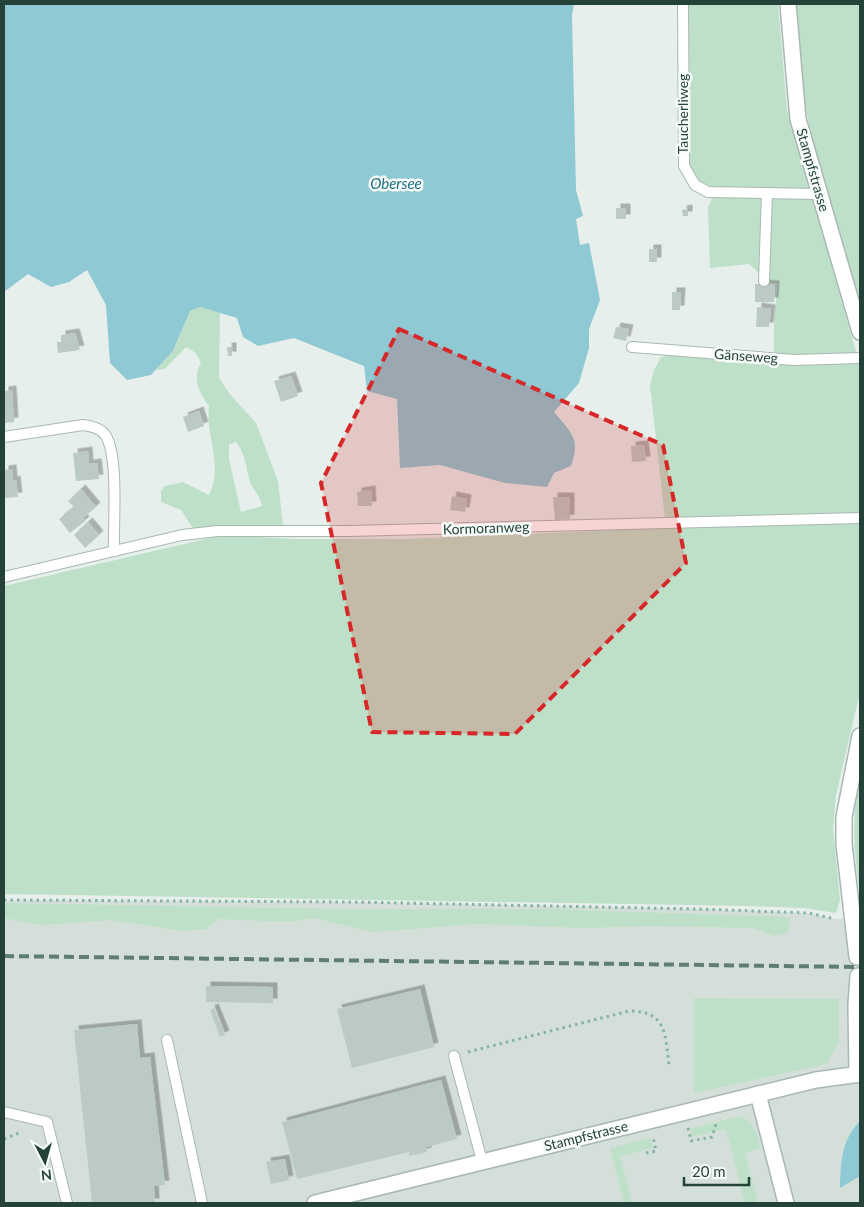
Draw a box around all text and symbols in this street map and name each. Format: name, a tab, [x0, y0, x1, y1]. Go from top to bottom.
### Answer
street label: Taucherliweg	[674, 74, 691, 154]
street label: Stampfstrasse	[793, 126, 833, 214]
water label: Obersee	[370, 174, 422, 192]
street label: Gänseweg	[714, 345, 779, 366]
street label: Kormoranweg	[442, 517, 530, 538]
street label: Stampfstrasse	[542, 1117, 630, 1154]
north arrow	[20, 1137, 70, 1187]
scale bar	[684, 1154, 749, 1186]
text: 20 m	[692, 1162, 726, 1180]
text: N	[40, 1166, 53, 1184]

